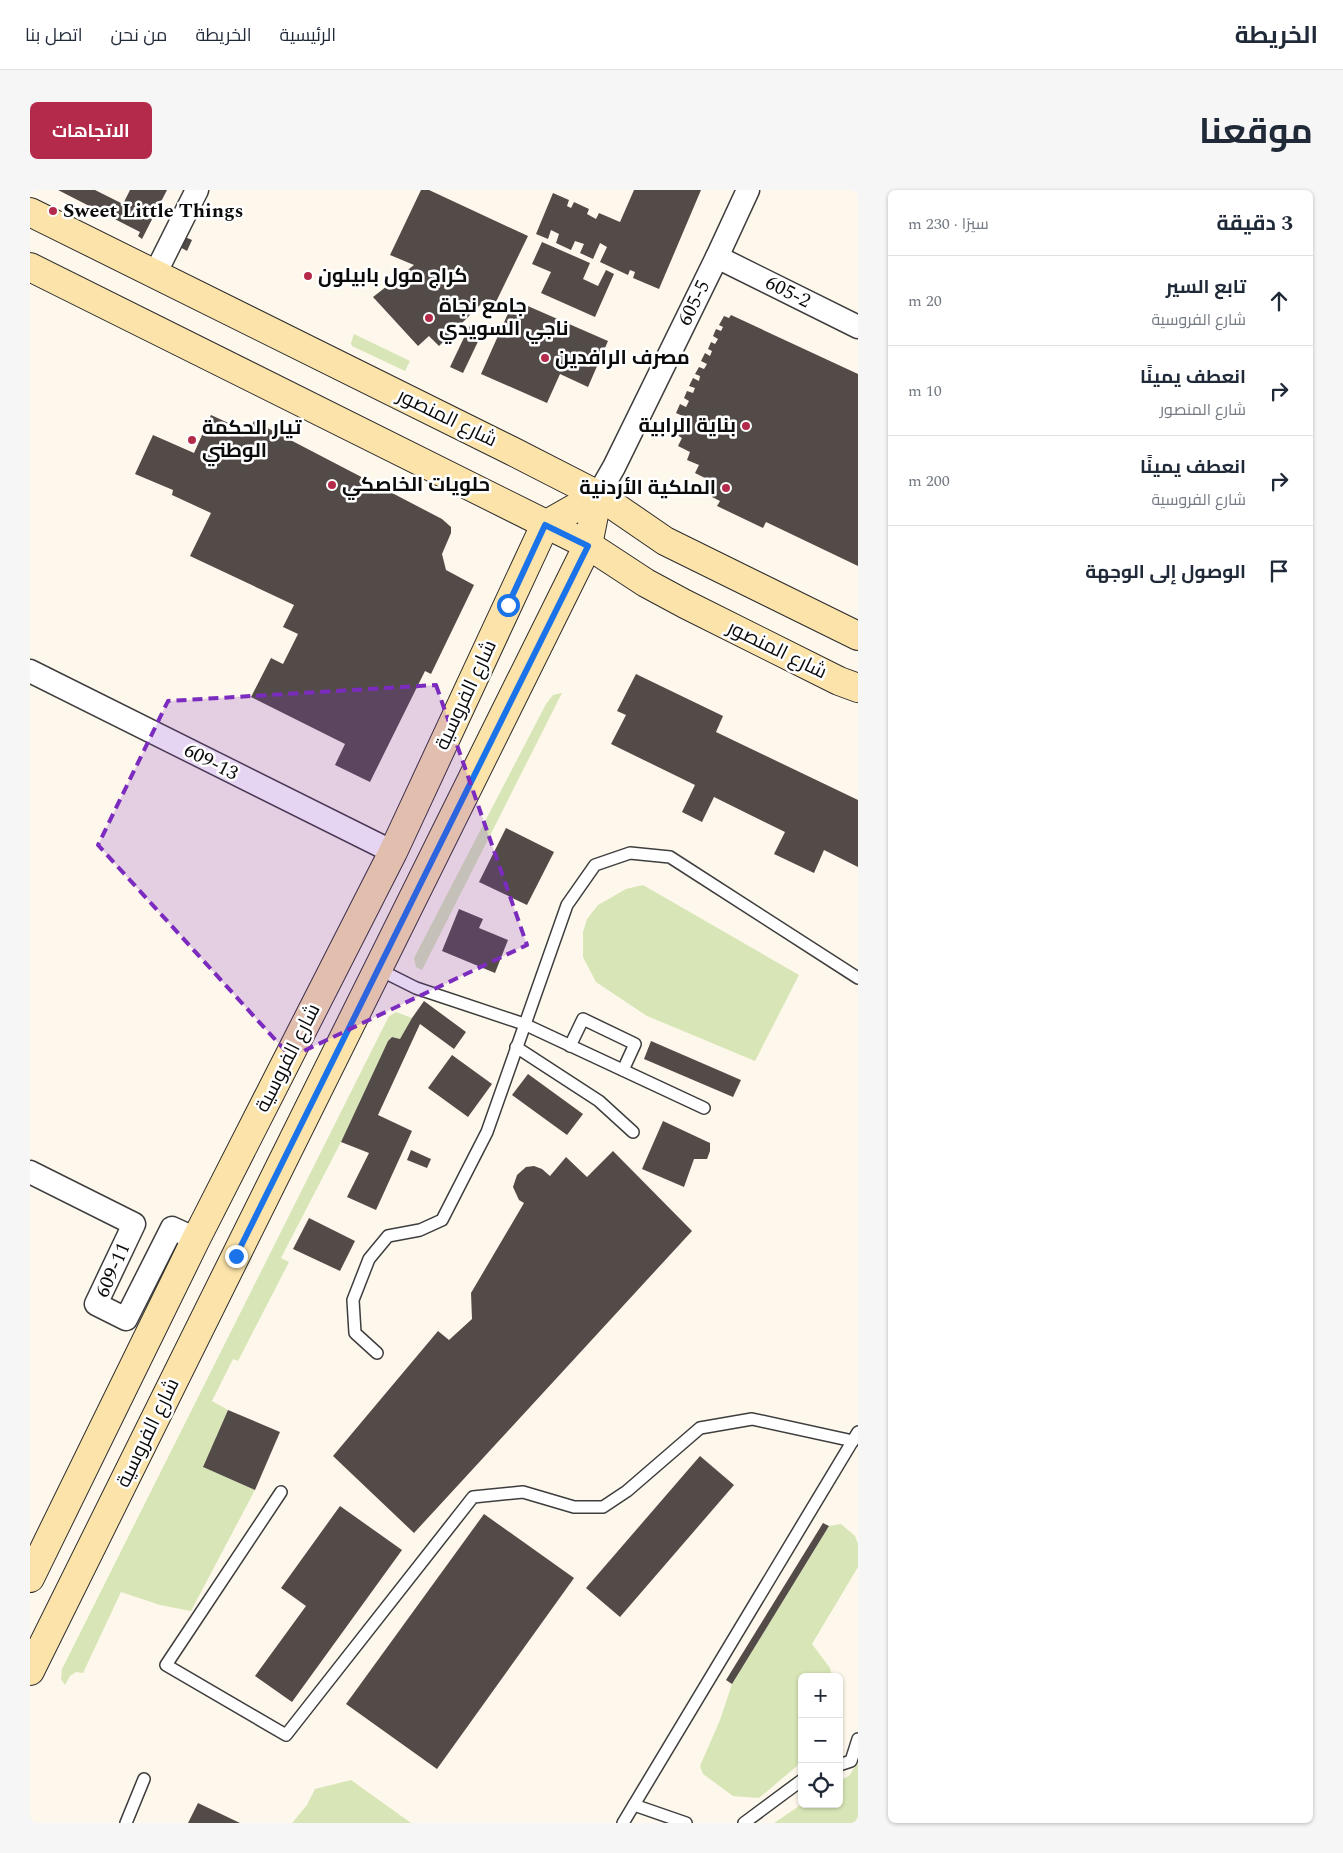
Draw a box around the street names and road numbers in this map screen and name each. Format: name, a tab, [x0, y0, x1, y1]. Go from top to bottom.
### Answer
street label: 605-2	[760, 268, 816, 316]
street label: 605-5	[670, 275, 718, 331]
street label: شارع المنصور	[391, 380, 502, 455]
street label: شارع المنصور	[721, 612, 832, 687]
street label: شارع الفروسية	[427, 635, 505, 755]
street label: 609-13	[179, 736, 243, 788]
street label: شارع الفروسية	[248, 998, 328, 1118]
street label: 609-11	[88, 1238, 138, 1302]
street label: شارع الفروسية	[109, 1373, 187, 1493]

